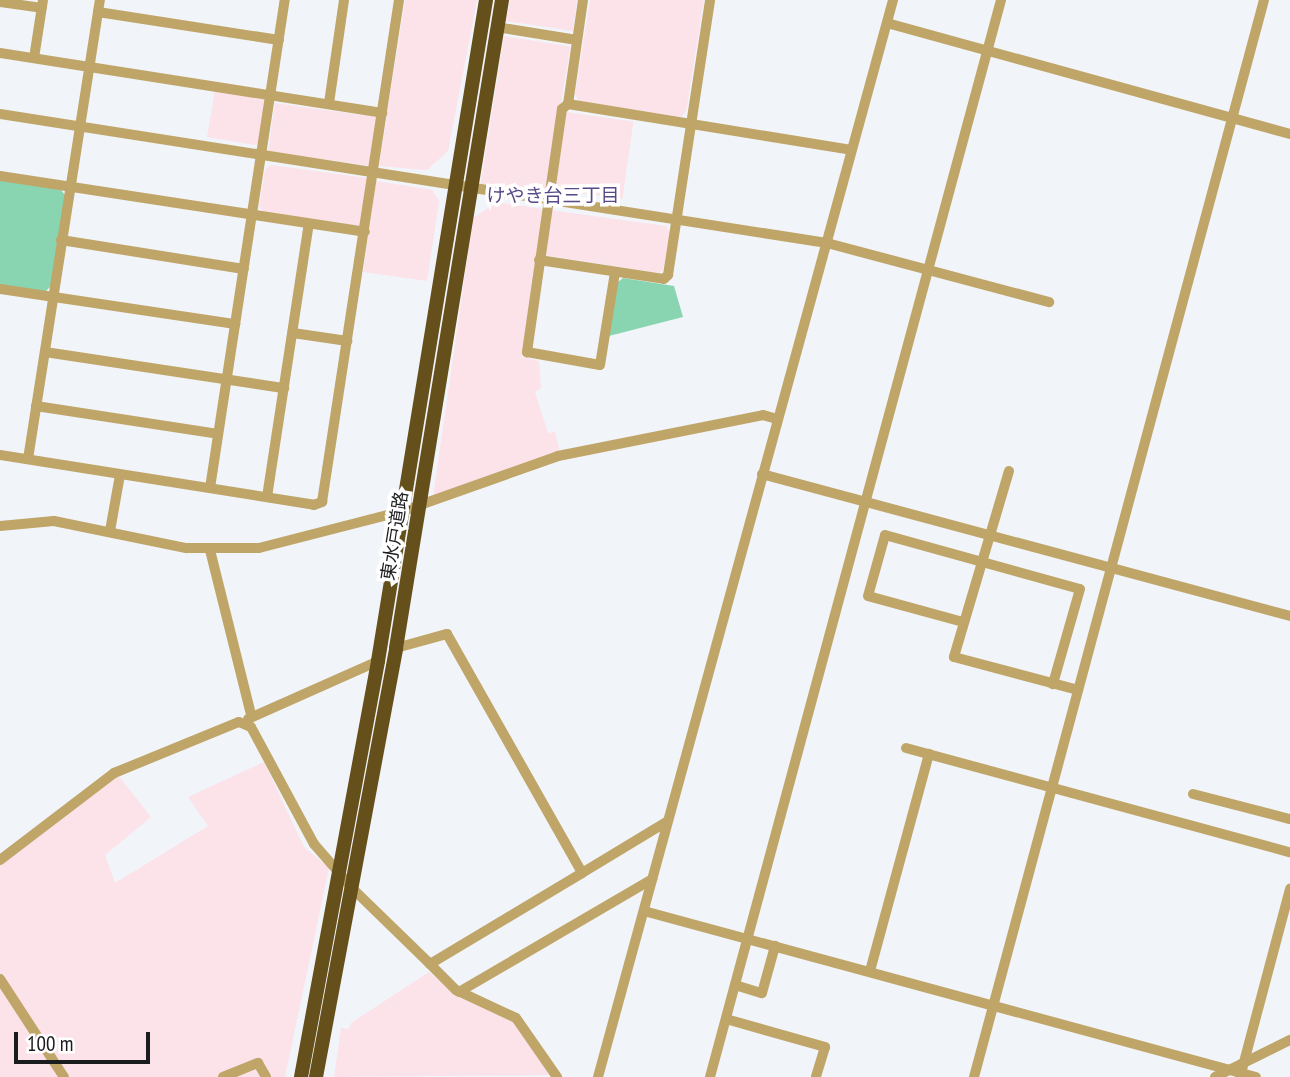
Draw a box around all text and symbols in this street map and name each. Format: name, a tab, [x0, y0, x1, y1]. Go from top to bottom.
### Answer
district label: けやき台三丁目	[487, 185, 619, 207]
street label: 東水戸道路	[377, 490, 413, 582]
scale bar	[18, 1018, 154, 1062]
text: 100 m	[27, 1030, 73, 1057]

